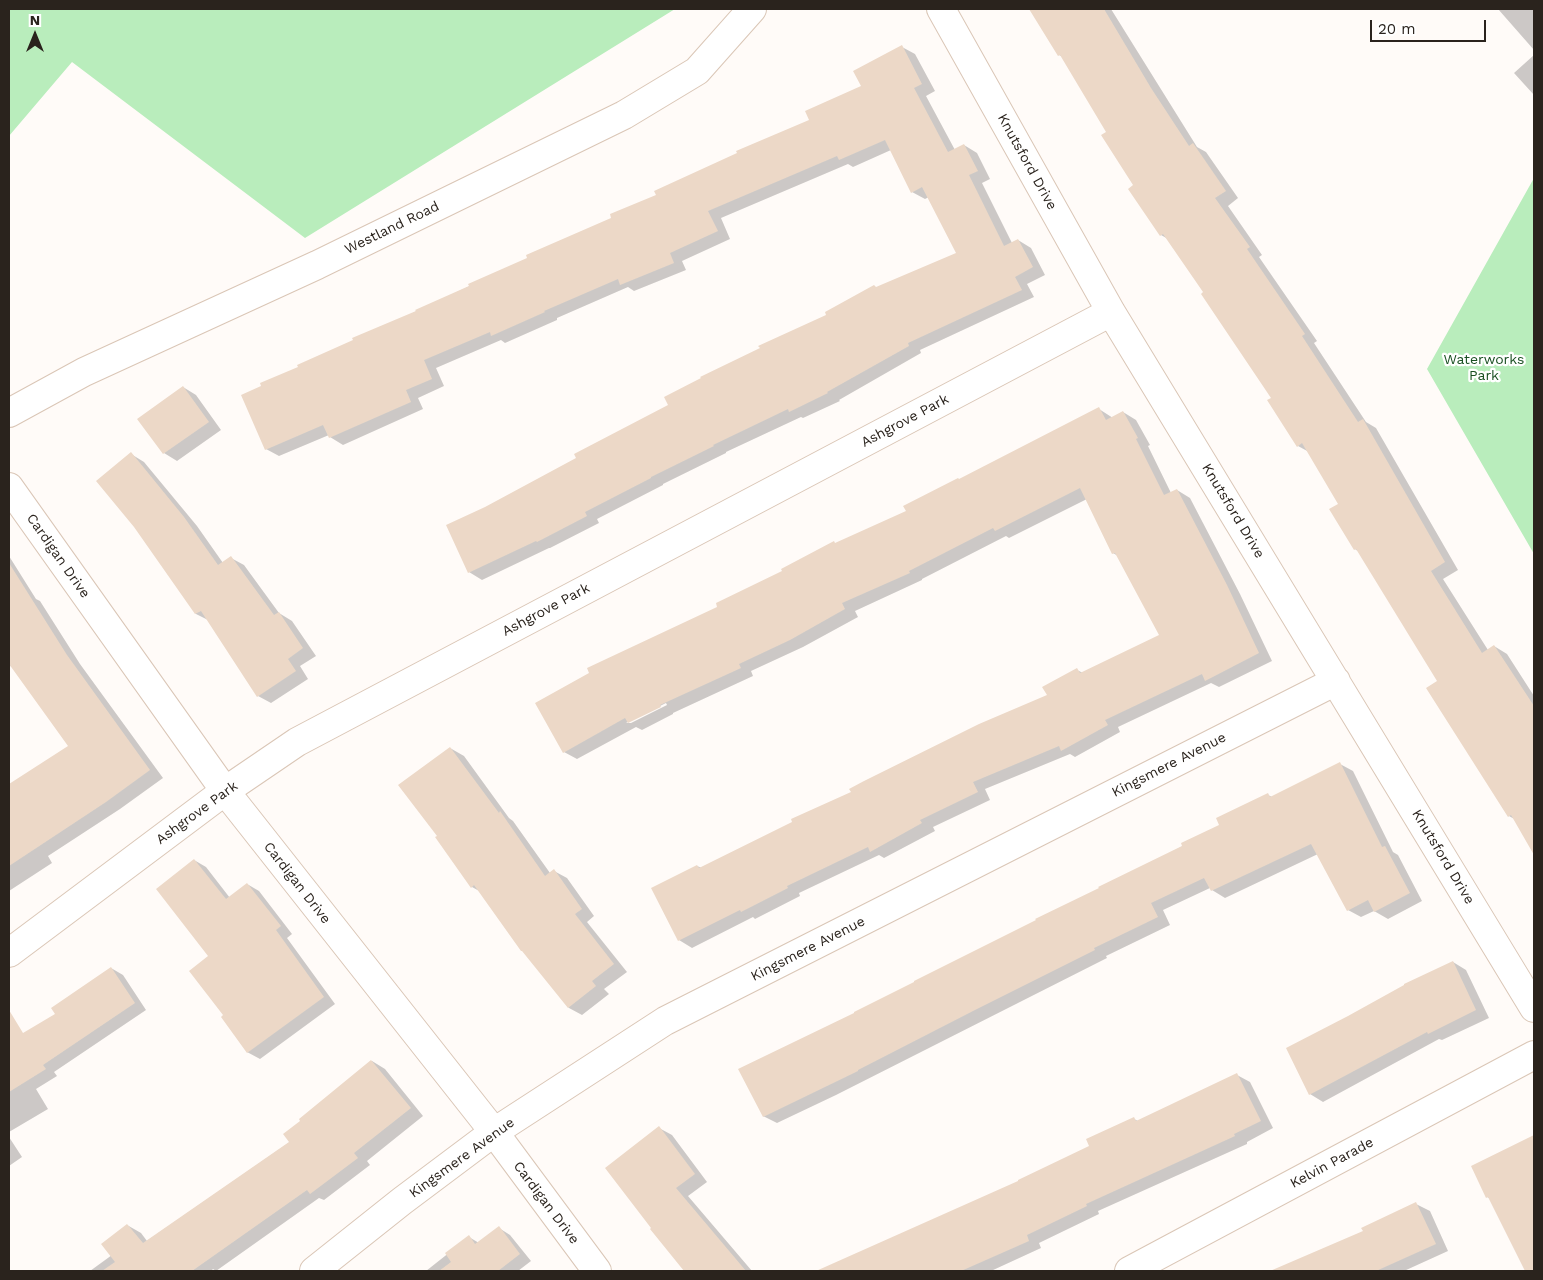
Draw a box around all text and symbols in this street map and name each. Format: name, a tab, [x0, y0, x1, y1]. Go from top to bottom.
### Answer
north arrow	[10, 10, 60, 60]
scale bar	[1373, 10, 1489, 42]
text: N	[30, 12, 40, 28]
text: 20 m	[1378, 20, 1416, 38]
street label: Knutsford Drive	[994, 111, 1060, 213]
street label: Westland Road	[342, 198, 442, 258]
park label: Waterworks Park	[1444, 352, 1524, 384]
street label: Ashgrove Park	[858, 391, 952, 451]
street label: Knutsford Drive	[1198, 461, 1268, 561]
street label: Cardigan Drive	[23, 511, 93, 601]
street label: Ashgrove Park	[499, 580, 593, 640]
street label: Kingsmere Avenue	[1109, 729, 1229, 801]
street label: Ashgrove Park	[153, 778, 241, 848]
street label: Knutsford Drive	[1408, 807, 1478, 907]
street label: Cardigan Drive	[260, 839, 334, 927]
street label: Kingsmere Avenue	[748, 913, 868, 985]
street label: Kingsmere Avenue	[406, 1114, 518, 1202]
street label: Kelvin Parade	[1287, 1134, 1377, 1192]
street label: Cardigan Drive	[509, 1158, 583, 1248]

